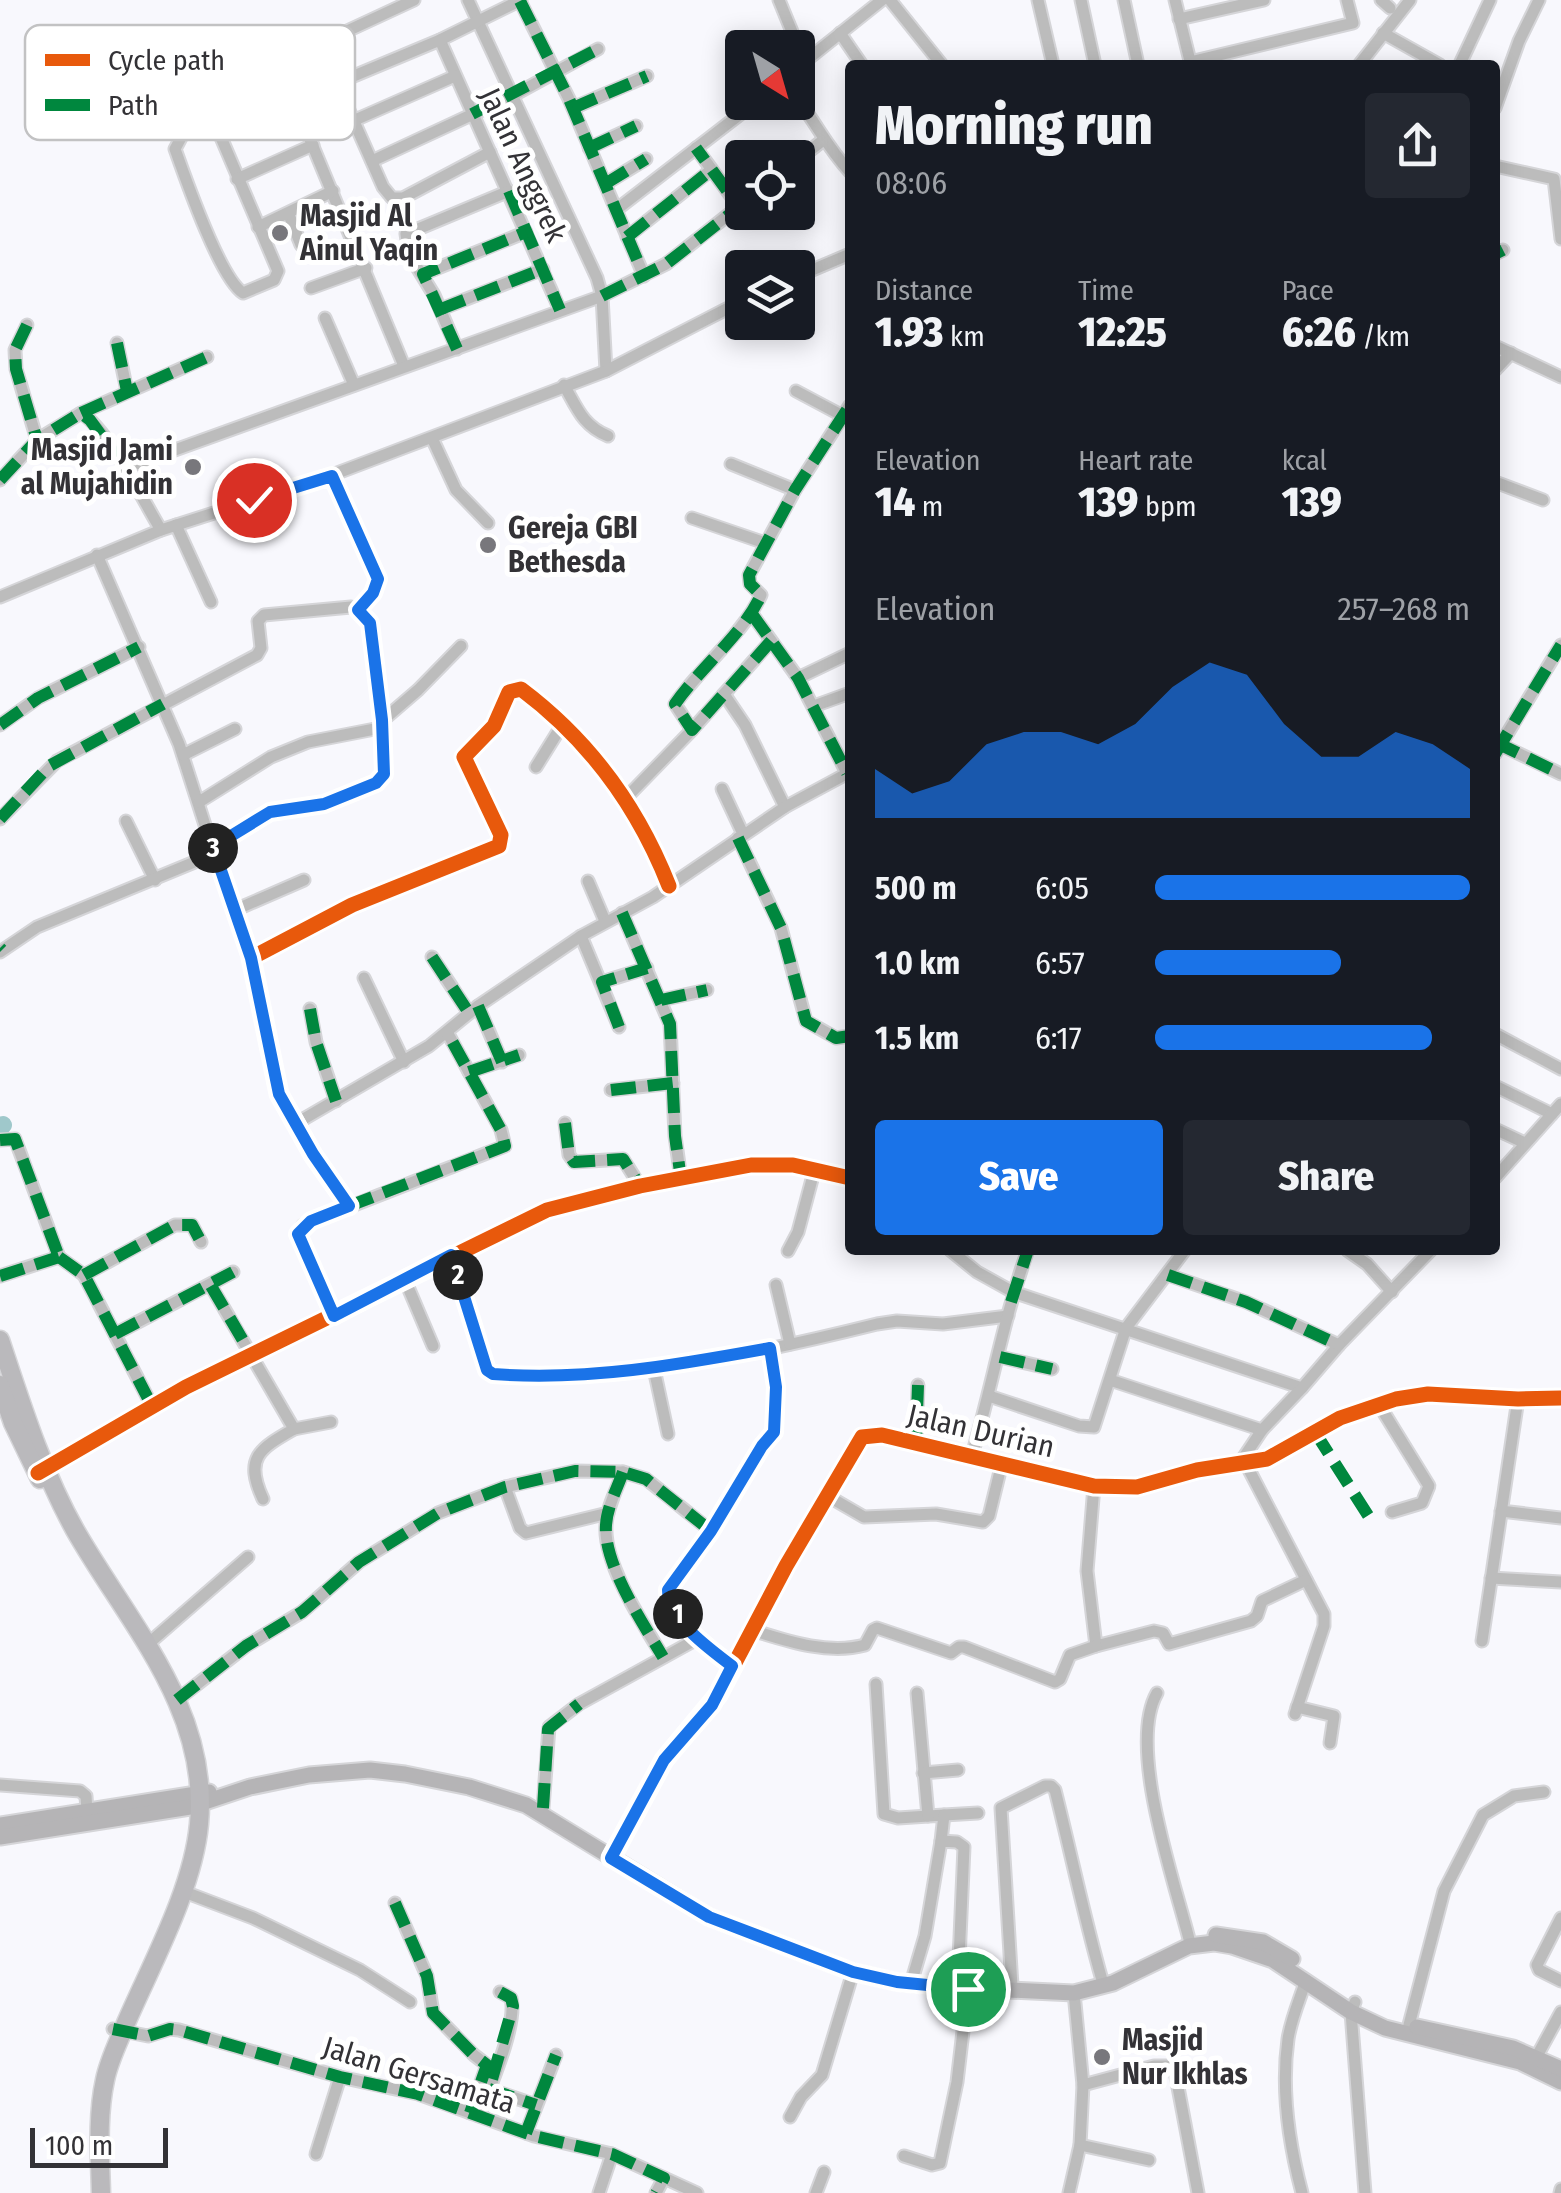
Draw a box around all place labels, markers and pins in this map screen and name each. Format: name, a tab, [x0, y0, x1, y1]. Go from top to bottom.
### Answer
place label: Masjid Al Ainul Yaqin	[299, 198, 438, 268]
marker: Masjid Al Ainul Yaqin	[269, 222, 291, 244]
place label: Masjid Jami al Mujahidin	[21, 432, 173, 502]
marker: Masjid Jami al Mujahidin	[182, 456, 204, 478]
pin	[212, 458, 297, 543]
place label: Gereja GBI Bethesda	[508, 510, 638, 580]
marker: Gereja GBI Bethesda	[477, 534, 499, 556]
pin: 3	[188, 823, 238, 873]
pin: 2	[433, 1250, 483, 1300]
pin: 1	[653, 1589, 703, 1639]
pin	[926, 1947, 1011, 2032]
place label: Masjid Nur Ikhlas	[1122, 2022, 1248, 2092]
marker: Masjid Nur Ikhlas	[1091, 2046, 1113, 2068]

